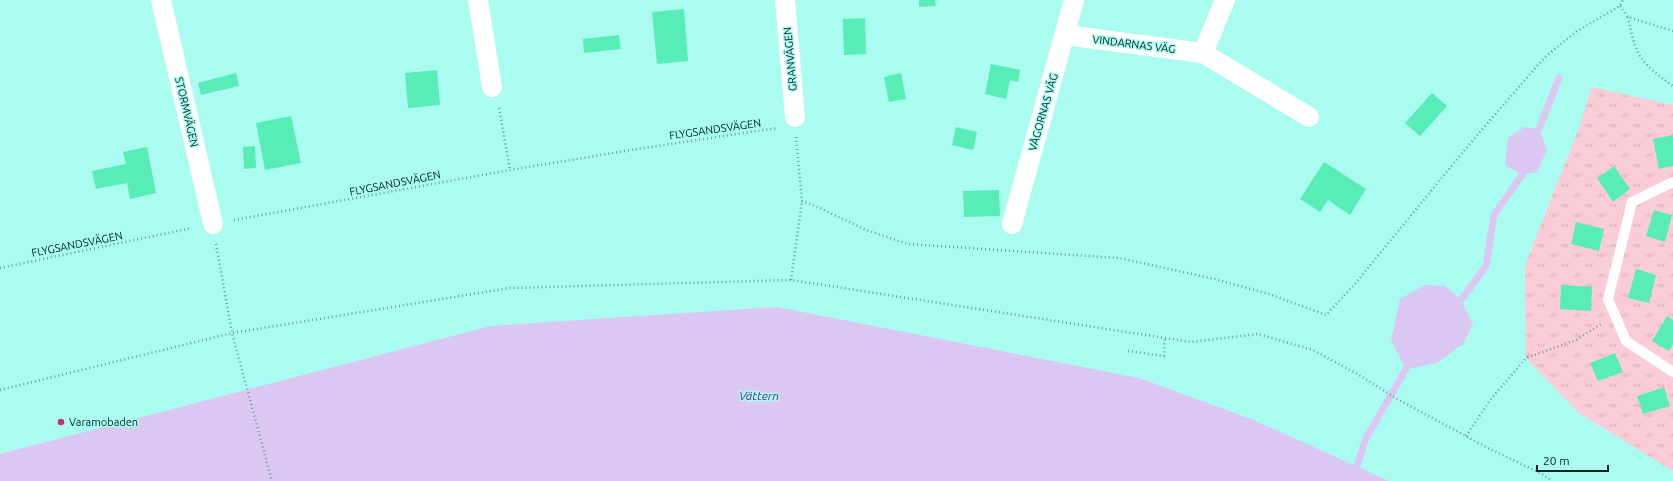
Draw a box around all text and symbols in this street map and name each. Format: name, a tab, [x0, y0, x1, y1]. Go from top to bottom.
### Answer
street label: GRANVÄGEN	[781, 26, 799, 92]
street label: VINDARNAS VÄG	[1092, 33, 1176, 55]
street label: VÅGORNAS VÄG	[1026, 72, 1060, 152]
street label: STORMVÄGEN	[173, 76, 201, 148]
street label: FLYGSANDSVÄGEN	[668, 117, 762, 141]
street label: FLYGSANDSVÄGEN	[348, 168, 442, 198]
street label: FLYGSANDSVÄGEN	[30, 229, 124, 259]
water label: Vättern	[739, 389, 779, 402]
place label: Varamobaden	[69, 416, 138, 428]
marker: Varamobaden	[56, 417, 66, 427]
scale bar	[1537, 447, 1608, 473]
text: 20 m	[1543, 454, 1570, 467]

